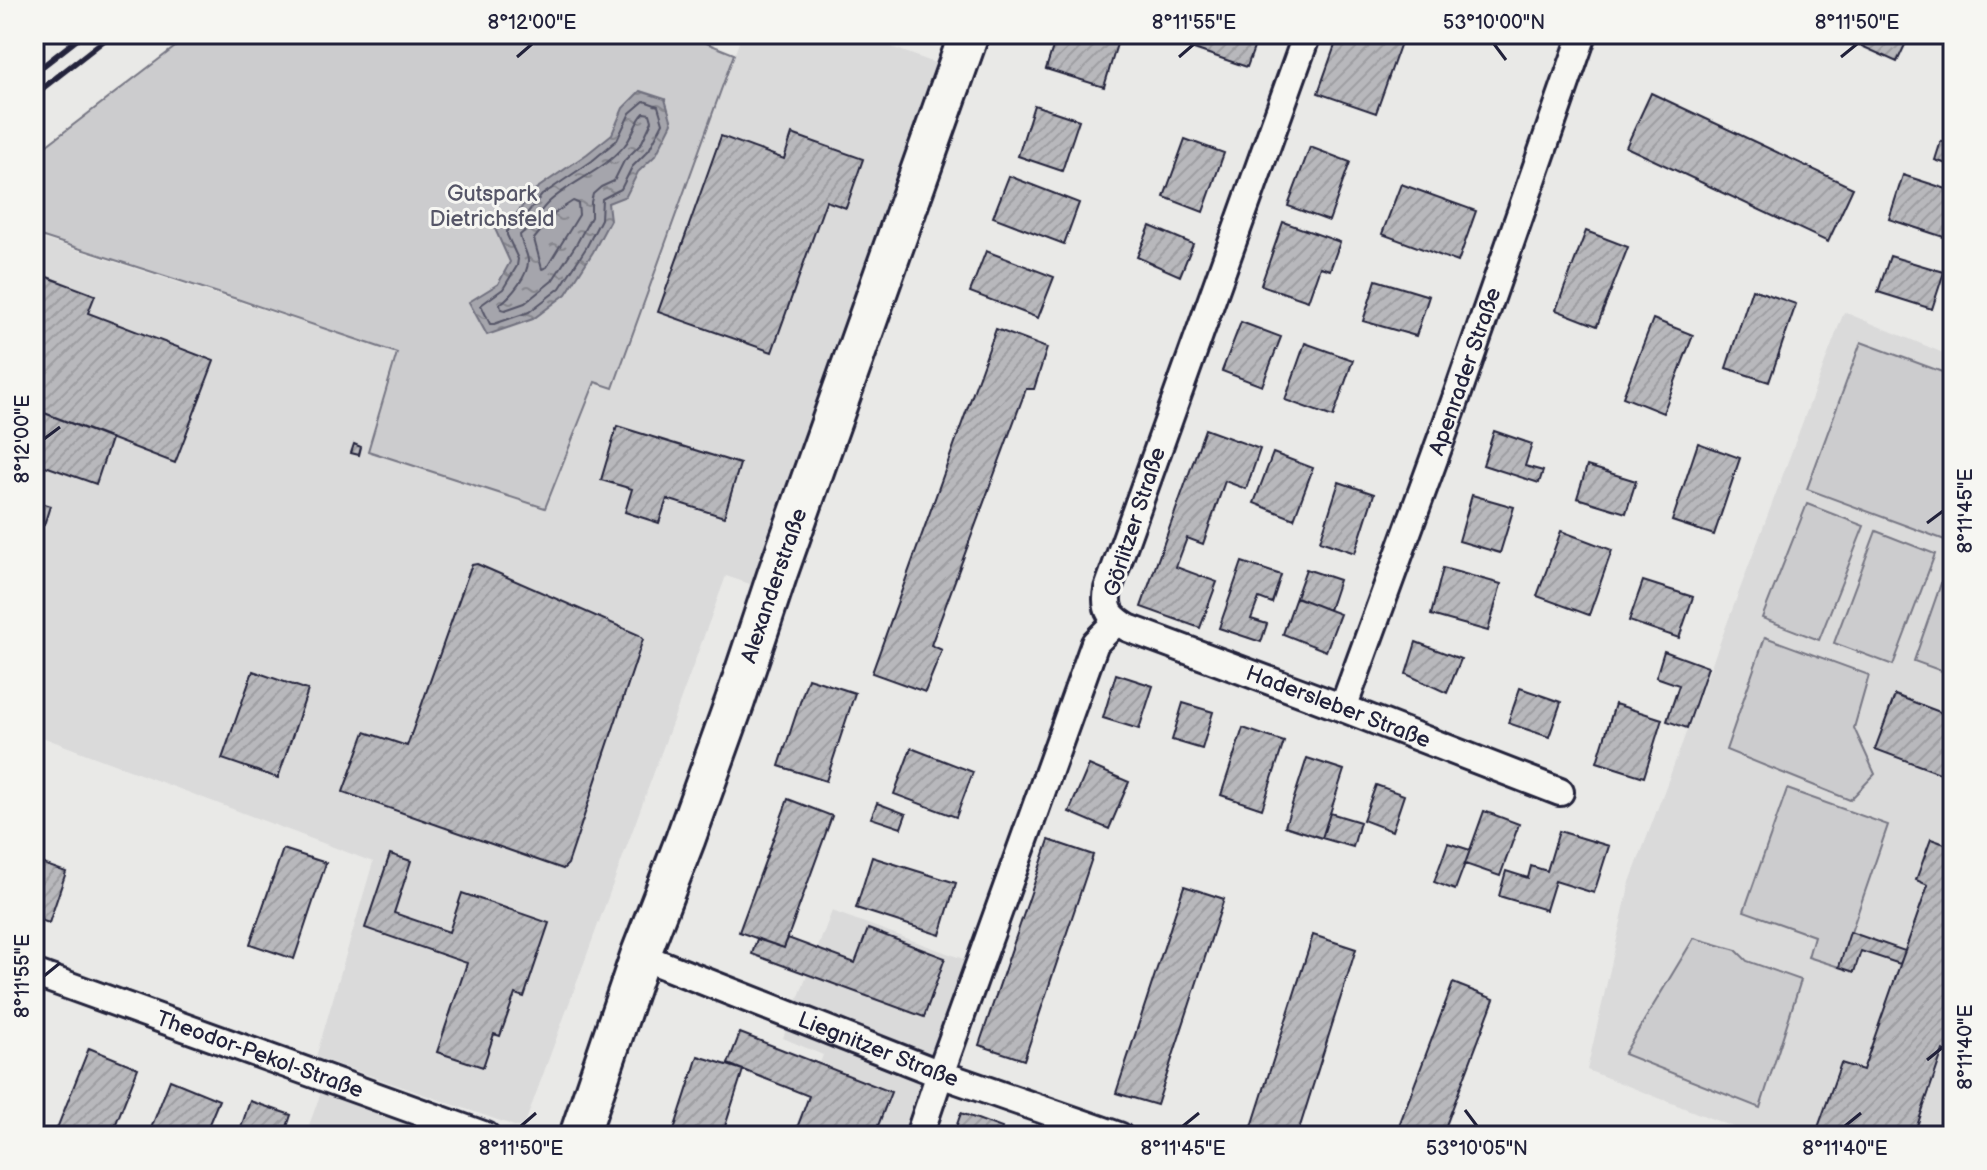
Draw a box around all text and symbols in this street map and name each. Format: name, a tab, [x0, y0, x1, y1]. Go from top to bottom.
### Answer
text: 8°12'00"E	[487, 11, 577, 35]
text: 8°11'55"E	[1152, 11, 1236, 35]
text: 53°10'00"N	[1443, 11, 1545, 35]
text: 8°11'50"E	[1815, 11, 1899, 35]
park label: Gutspark Dietrichsfeld	[429, 181, 555, 233]
street label: Apenrader Straße	[1423, 284, 1507, 459]
text: 8°12'00"E	[11, 394, 35, 484]
street label: Görlitzer Straße	[1098, 444, 1172, 600]
text: 8°11'45"E	[1954, 468, 1978, 554]
street label: Alexanderstraße	[735, 505, 813, 667]
street label: Hadersleber Straße	[1242, 660, 1434, 754]
text: 8°11'55"E	[11, 934, 35, 1018]
text: 8°11'40"E	[1954, 1004, 1978, 1090]
street label: Theodor-Pekol-Straße	[153, 1005, 367, 1104]
street label: Liegnitzer Straße	[794, 1006, 962, 1093]
text: 8°11'50"E	[479, 1137, 563, 1161]
text: 8°11'45"E	[1140, 1137, 1226, 1161]
text: 53°10'05"N	[1426, 1137, 1528, 1161]
text: 8°11'40"E	[1802, 1137, 1888, 1161]

